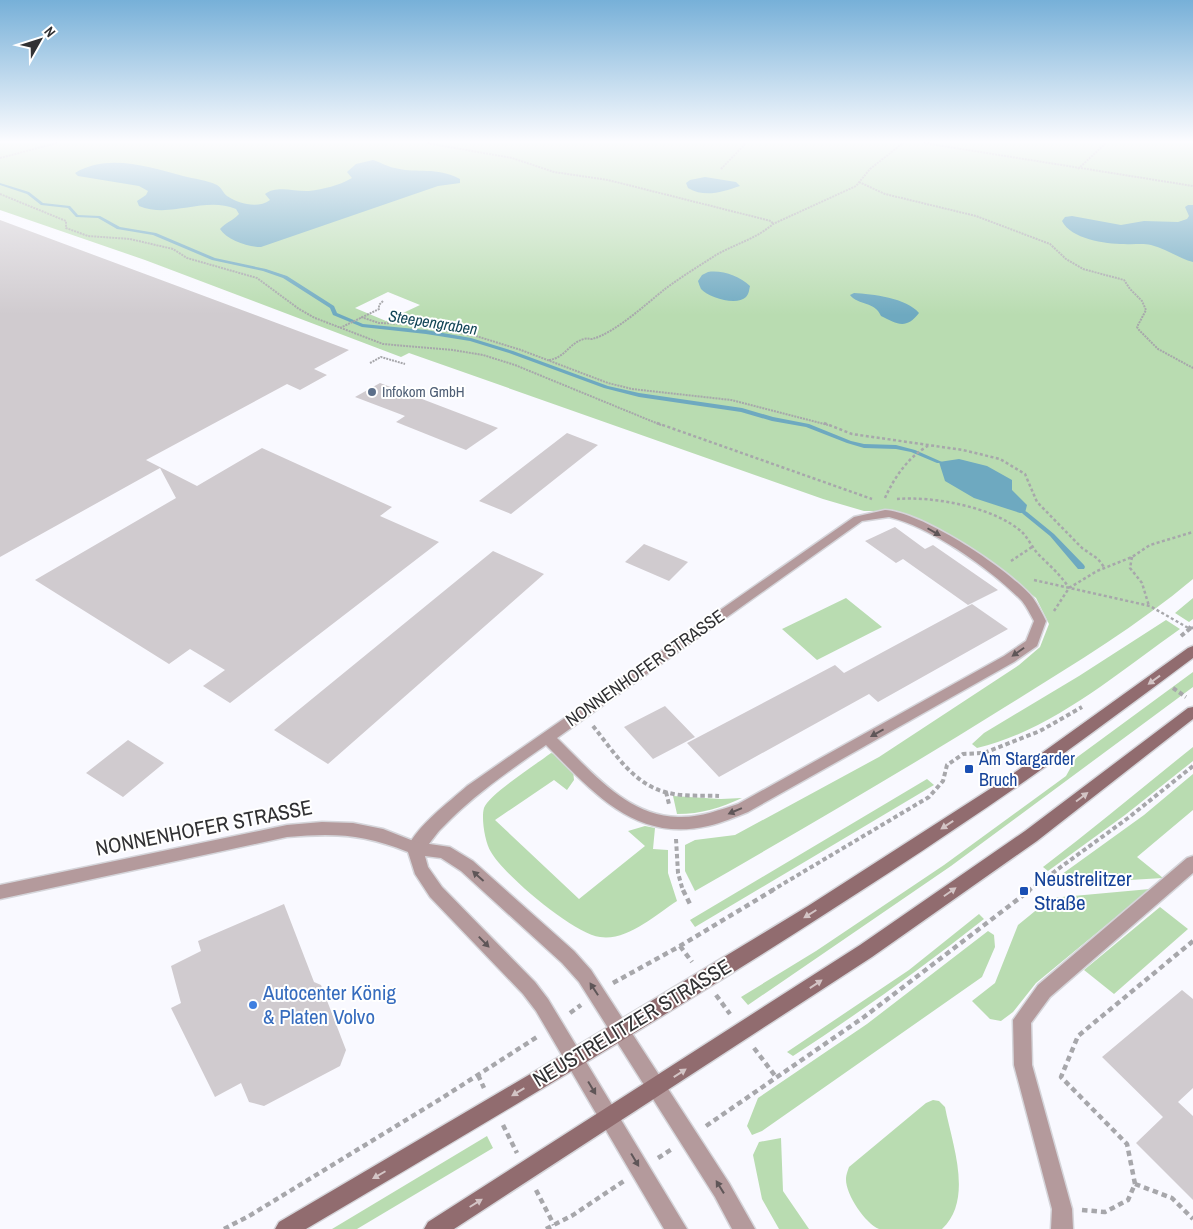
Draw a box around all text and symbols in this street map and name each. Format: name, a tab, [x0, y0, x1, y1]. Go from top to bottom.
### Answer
north arrow	[15, 15, 65, 65]
text: N	[40, 23, 60, 41]
water label: Steepengraben	[387, 304, 479, 340]
place label: Infokom GmbH	[382, 381, 465, 402]
marker: Infokom GmbH	[366, 386, 378, 398]
one-way arrow	[928, 527, 941, 536]
street label: NONNENHOFER STRASSE	[560, 603, 729, 732]
one-way arrow	[1011, 647, 1025, 657]
one-way arrow	[1147, 675, 1160, 685]
one-way arrow	[870, 729, 885, 737]
place label: Am Stargarder Bruch	[978, 746, 1075, 792]
marker: Am Stargarder Bruch	[963, 763, 975, 775]
one-way arrow	[1075, 791, 1088, 802]
street label: NONNENHOFER STRASSE	[93, 792, 315, 863]
one-way arrow	[728, 808, 742, 816]
one-way arrow	[940, 821, 953, 830]
place label: Neustrelitzer Straße	[1034, 864, 1132, 917]
one-way arrow	[472, 870, 484, 882]
marker: Neustrelitzer Straße	[1018, 885, 1030, 897]
one-way arrow	[943, 887, 957, 897]
one-way arrow	[804, 909, 817, 918]
one-way arrow	[478, 936, 490, 948]
street label: NEUSTRELITZER STRASSE	[527, 952, 736, 1093]
place label: Autocenter König & Platen Volvo	[262, 978, 397, 1031]
one-way arrow	[810, 979, 823, 989]
one-way arrow	[589, 982, 598, 996]
marker: Autocenter König & Platen Volvo	[247, 999, 259, 1011]
one-way arrow	[674, 1068, 687, 1077]
one-way arrow	[587, 1081, 596, 1094]
one-way arrow	[512, 1087, 525, 1096]
one-way arrow	[630, 1153, 639, 1166]
one-way arrow	[372, 1170, 385, 1179]
one-way arrow	[715, 1180, 724, 1193]
one-way arrow	[469, 1199, 483, 1208]

